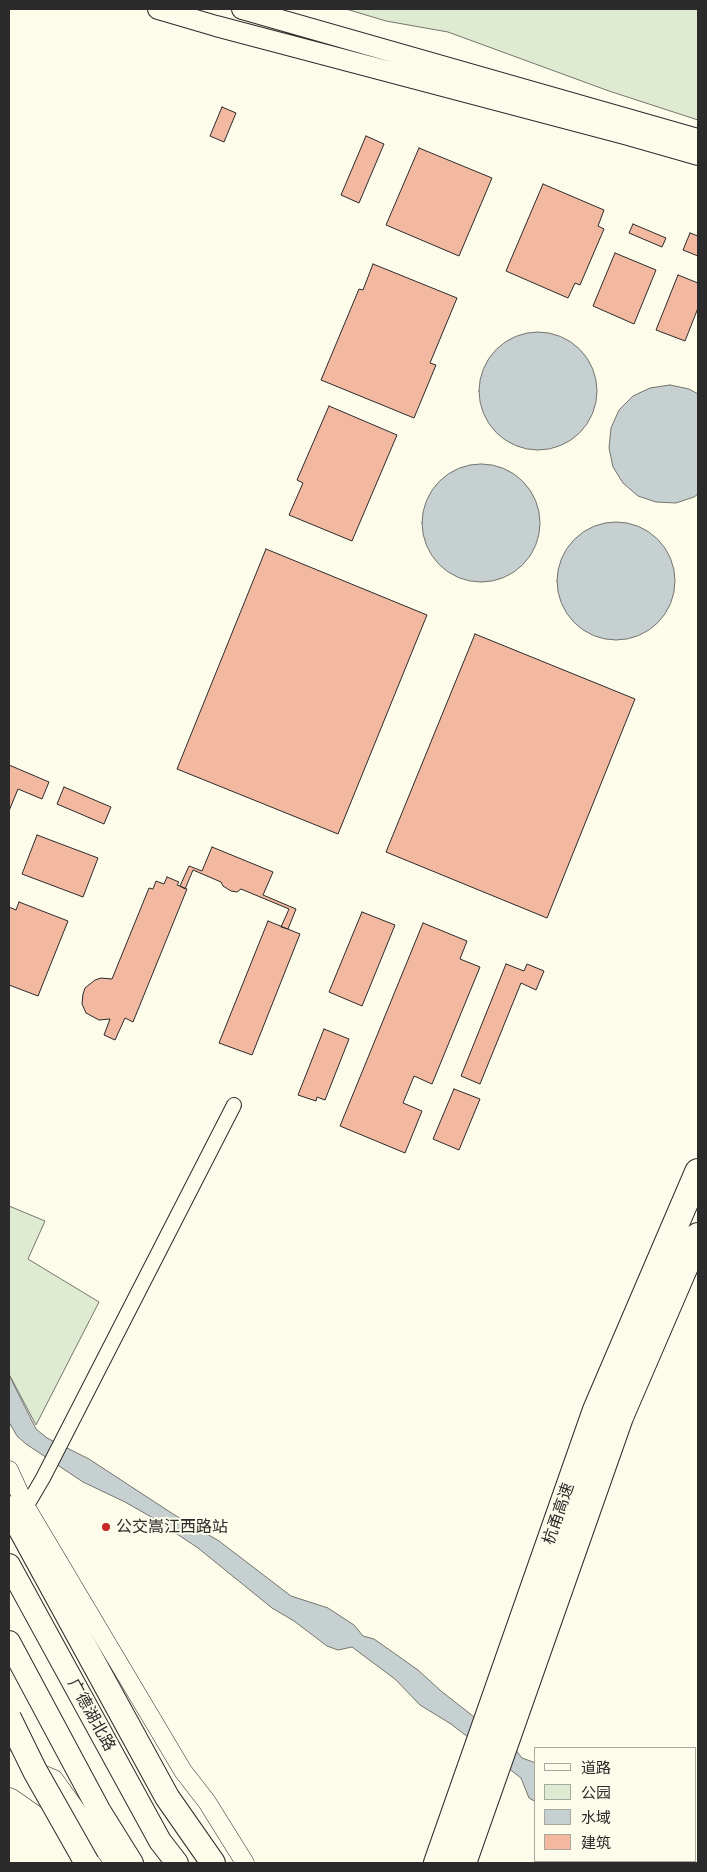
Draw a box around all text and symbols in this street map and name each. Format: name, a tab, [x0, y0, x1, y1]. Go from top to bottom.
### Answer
street label: 杭甬高速	[540, 1481, 578, 1547]
place label: 公交嵩江西路站	[116, 1517, 228, 1537]
marker: 公交嵩江西路站	[100, 1521, 112, 1533]
street label: 广德湖北路	[63, 1675, 119, 1755]
legend	[534, 1747, 697, 1862]
text: 道路	[581, 1758, 611, 1777]
text: 公园	[581, 1783, 611, 1802]
text: 水域	[581, 1808, 611, 1827]
text: 建筑	[581, 1833, 611, 1852]

